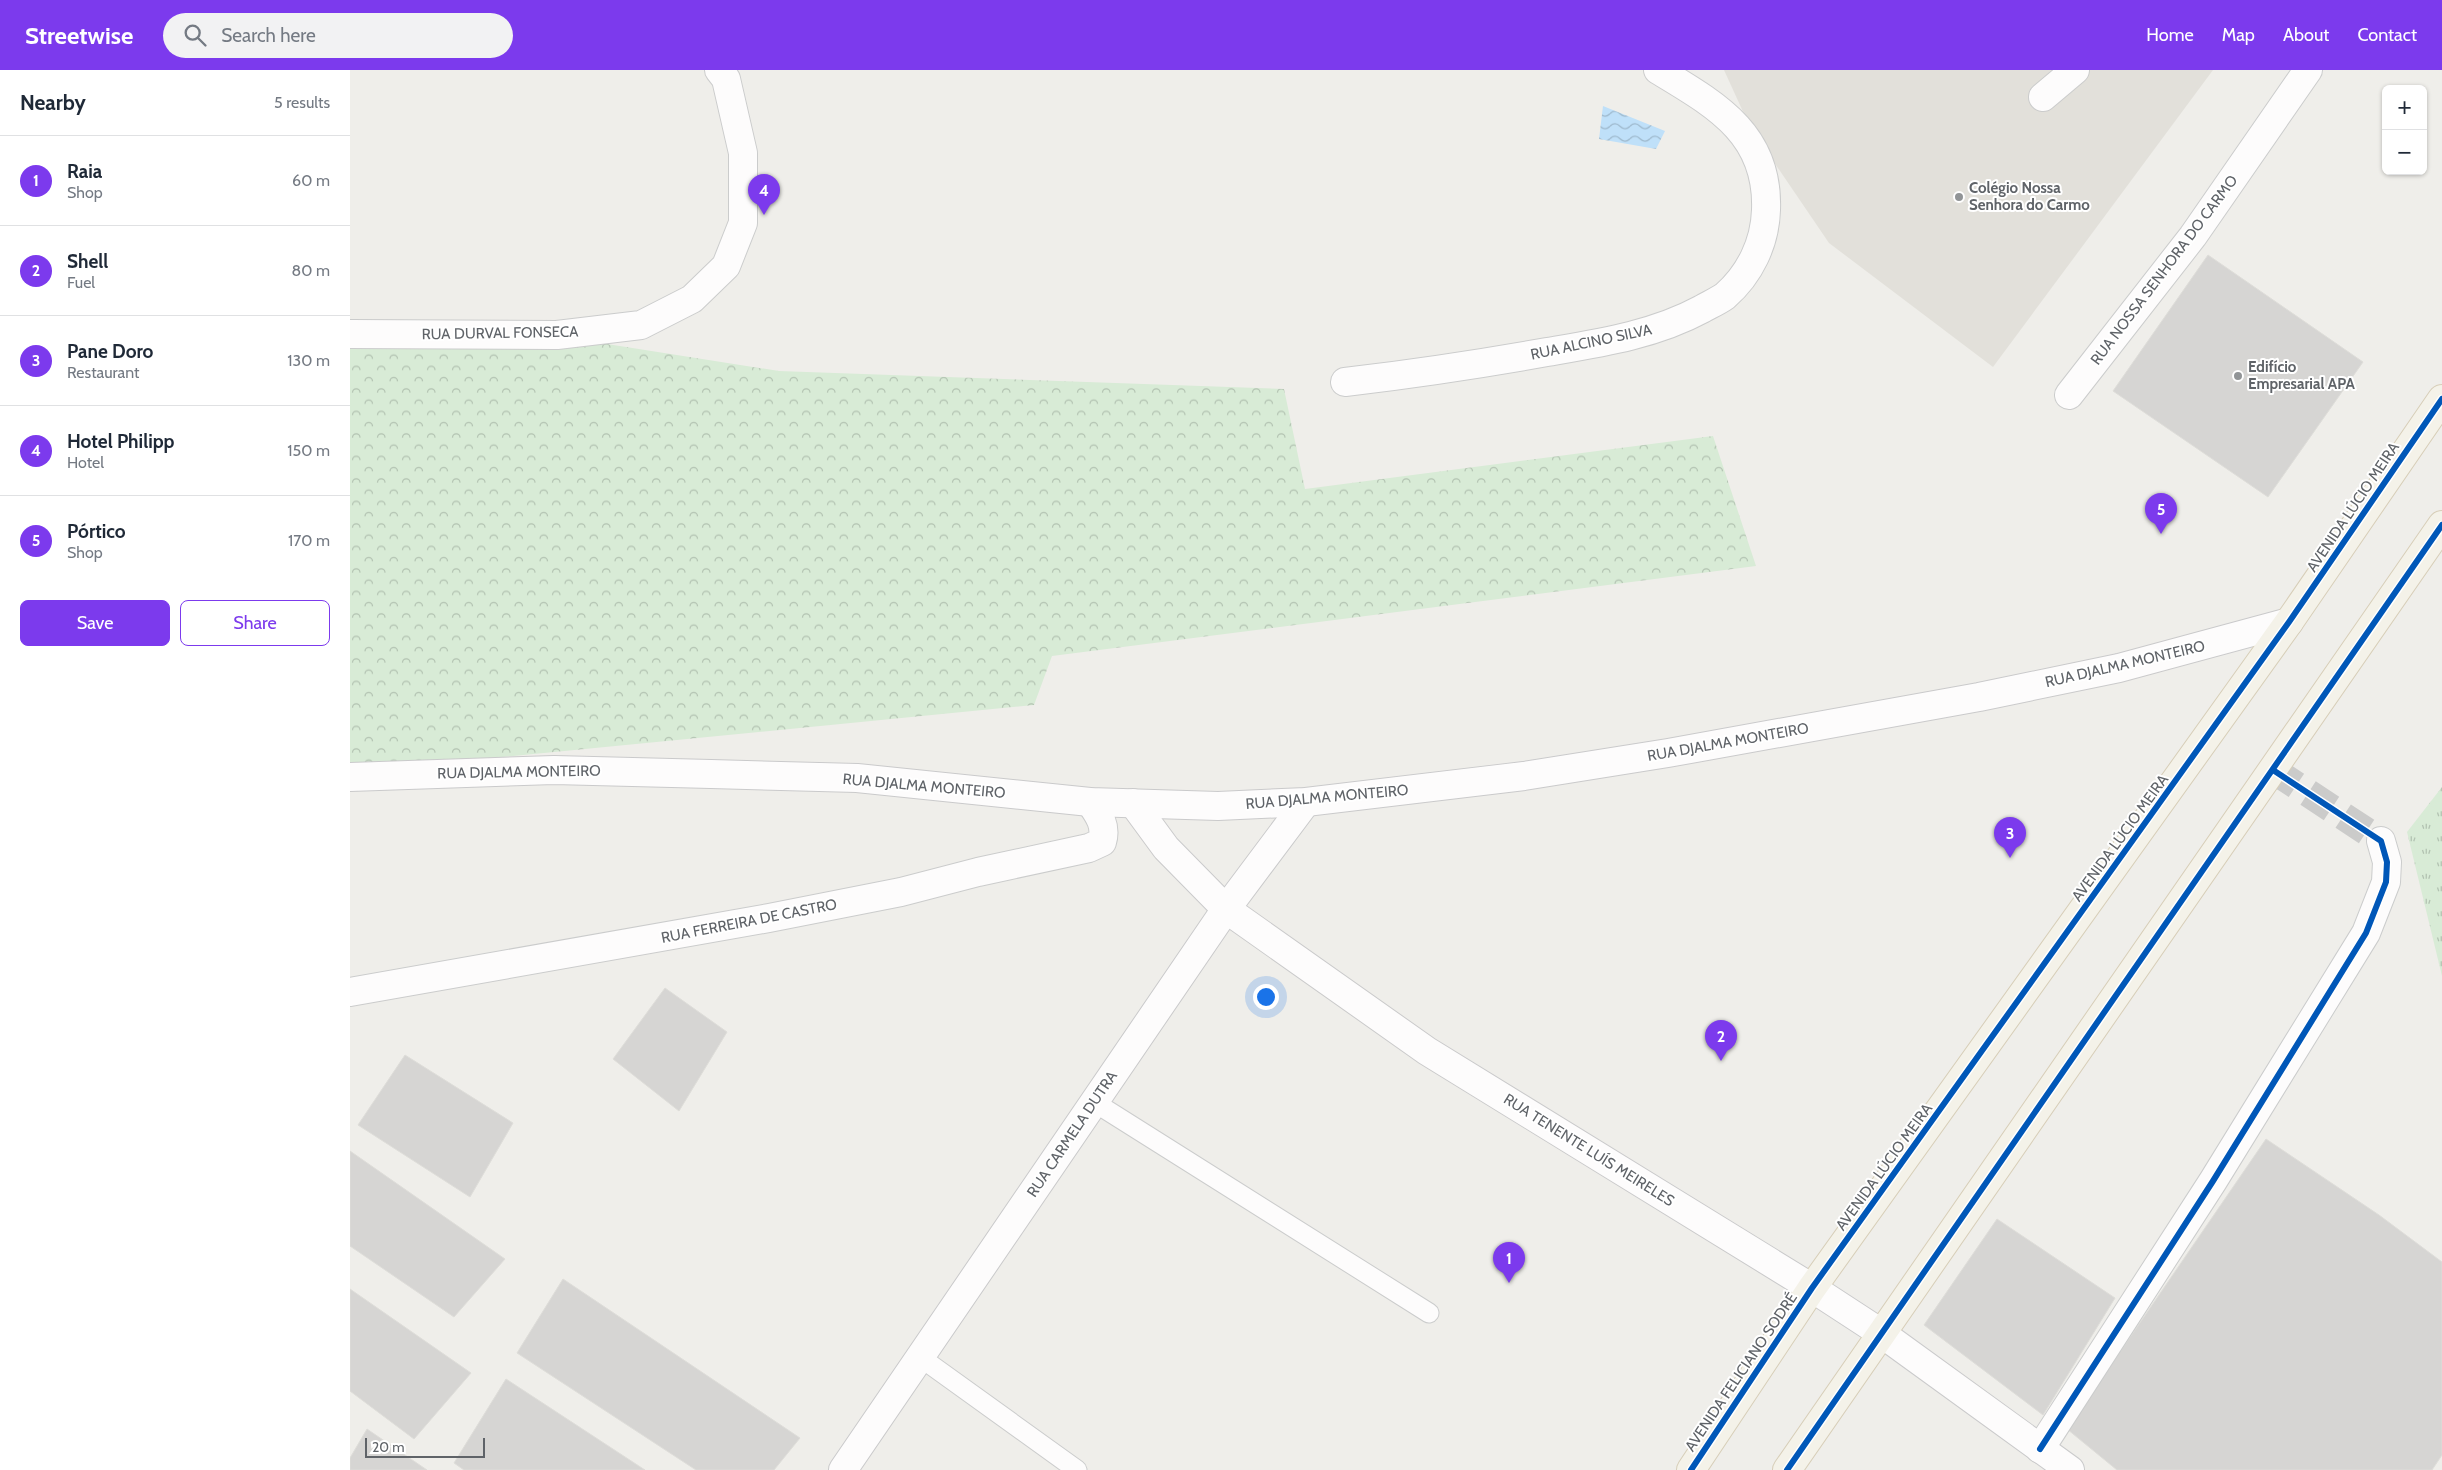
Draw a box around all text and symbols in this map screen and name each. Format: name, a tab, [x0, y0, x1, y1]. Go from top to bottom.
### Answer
search box	[163, 13, 513, 58]
text: Streetwise	[25, 21, 133, 50]
icon: search	[181, 21, 209, 49]
text: Search here	[221, 24, 316, 47]
text: Home	[2146, 24, 2194, 46]
text: Map	[2222, 24, 2255, 46]
text: About	[2283, 24, 2329, 46]
text: Contact	[2357, 24, 2417, 46]
map controls	[2382, 85, 2427, 175]
button: +	[2382, 85, 2427, 130]
text: Nearby	[20, 90, 86, 115]
text: 5 results	[274, 93, 330, 112]
button: −	[2382, 130, 2427, 175]
text: Raia	[67, 160, 102, 183]
text: 1	[33, 171, 39, 190]
text: 60 m	[292, 171, 330, 190]
street label: RUA NOSSA SENHORA DO CARMO	[2087, 172, 2241, 368]
pin: 4	[748, 174, 780, 215]
place label: Colégio Nossa Senhora do Carmo	[1969, 179, 2090, 214]
text: Shop	[67, 183, 103, 202]
marker: Colégio Nossa Senhora do Carmo	[1953, 191, 1965, 203]
text: Shell	[67, 250, 108, 273]
text: 2	[32, 261, 40, 280]
text: 80 m	[292, 261, 330, 280]
text: Fuel	[67, 273, 95, 292]
street label: RUA ALCINO SILVA	[1529, 320, 1654, 364]
street label: RUA DURVAL FONSECA	[421, 323, 579, 343]
text: Pane Doro	[67, 340, 153, 363]
text: 3	[32, 351, 40, 370]
text: 130 m	[287, 351, 330, 370]
place label: Edifício Empresarial APA	[2248, 358, 2355, 393]
text: Restaurant	[67, 363, 139, 382]
marker: Edifício Empresarial APA	[2232, 370, 2244, 382]
text: Hotel Philipp	[67, 430, 174, 453]
street label: AVENIDA LÚCIO MEIRA	[2302, 438, 2403, 575]
text: 4	[31, 441, 41, 460]
text: 150 m	[287, 441, 330, 460]
text: Hotel	[67, 453, 104, 472]
pin: 5	[2145, 493, 2177, 534]
text: Pórtico	[67, 520, 126, 543]
text: 5	[32, 531, 40, 550]
text: 170 m	[288, 531, 330, 550]
text: Shop	[67, 543, 103, 562]
button: Save	[20, 600, 170, 646]
button: Share	[180, 600, 330, 646]
street label: RUA DJALMA MONTEIRO	[2043, 637, 2207, 691]
street label: RUA DJALMA MONTEIRO	[1646, 719, 1810, 765]
street label: RUA DJALMA MONTEIRO	[437, 762, 601, 782]
street label: RUA DJALMA MONTEIRO	[842, 770, 1006, 802]
street label: AVENIDA LÚCIO MEIRA	[2067, 770, 2172, 905]
street label: RUA DJALMA MONTEIRO	[1245, 781, 1409, 813]
pin: 3	[1994, 817, 2026, 858]
street label: RUA FERREIRA DE CASTRO	[660, 895, 838, 947]
your location	[1253, 984, 1279, 1010]
pin: 2	[1705, 1020, 1737, 1061]
street label: RUA CARMELA DUTRA	[1023, 1067, 1121, 1201]
street label: RUA TENENTE LUÍS MEIRELES	[1500, 1089, 1678, 1210]
street label: AVENIDA LÚCIO MEIRA	[1831, 1099, 1936, 1234]
pin: 1	[1493, 1242, 1525, 1283]
street label: AVENIDA FELICIANO SODRÉ	[1680, 1289, 1801, 1455]
scale bar	[365, 1435, 485, 1458]
text: 20 m	[372, 1438, 405, 1456]

